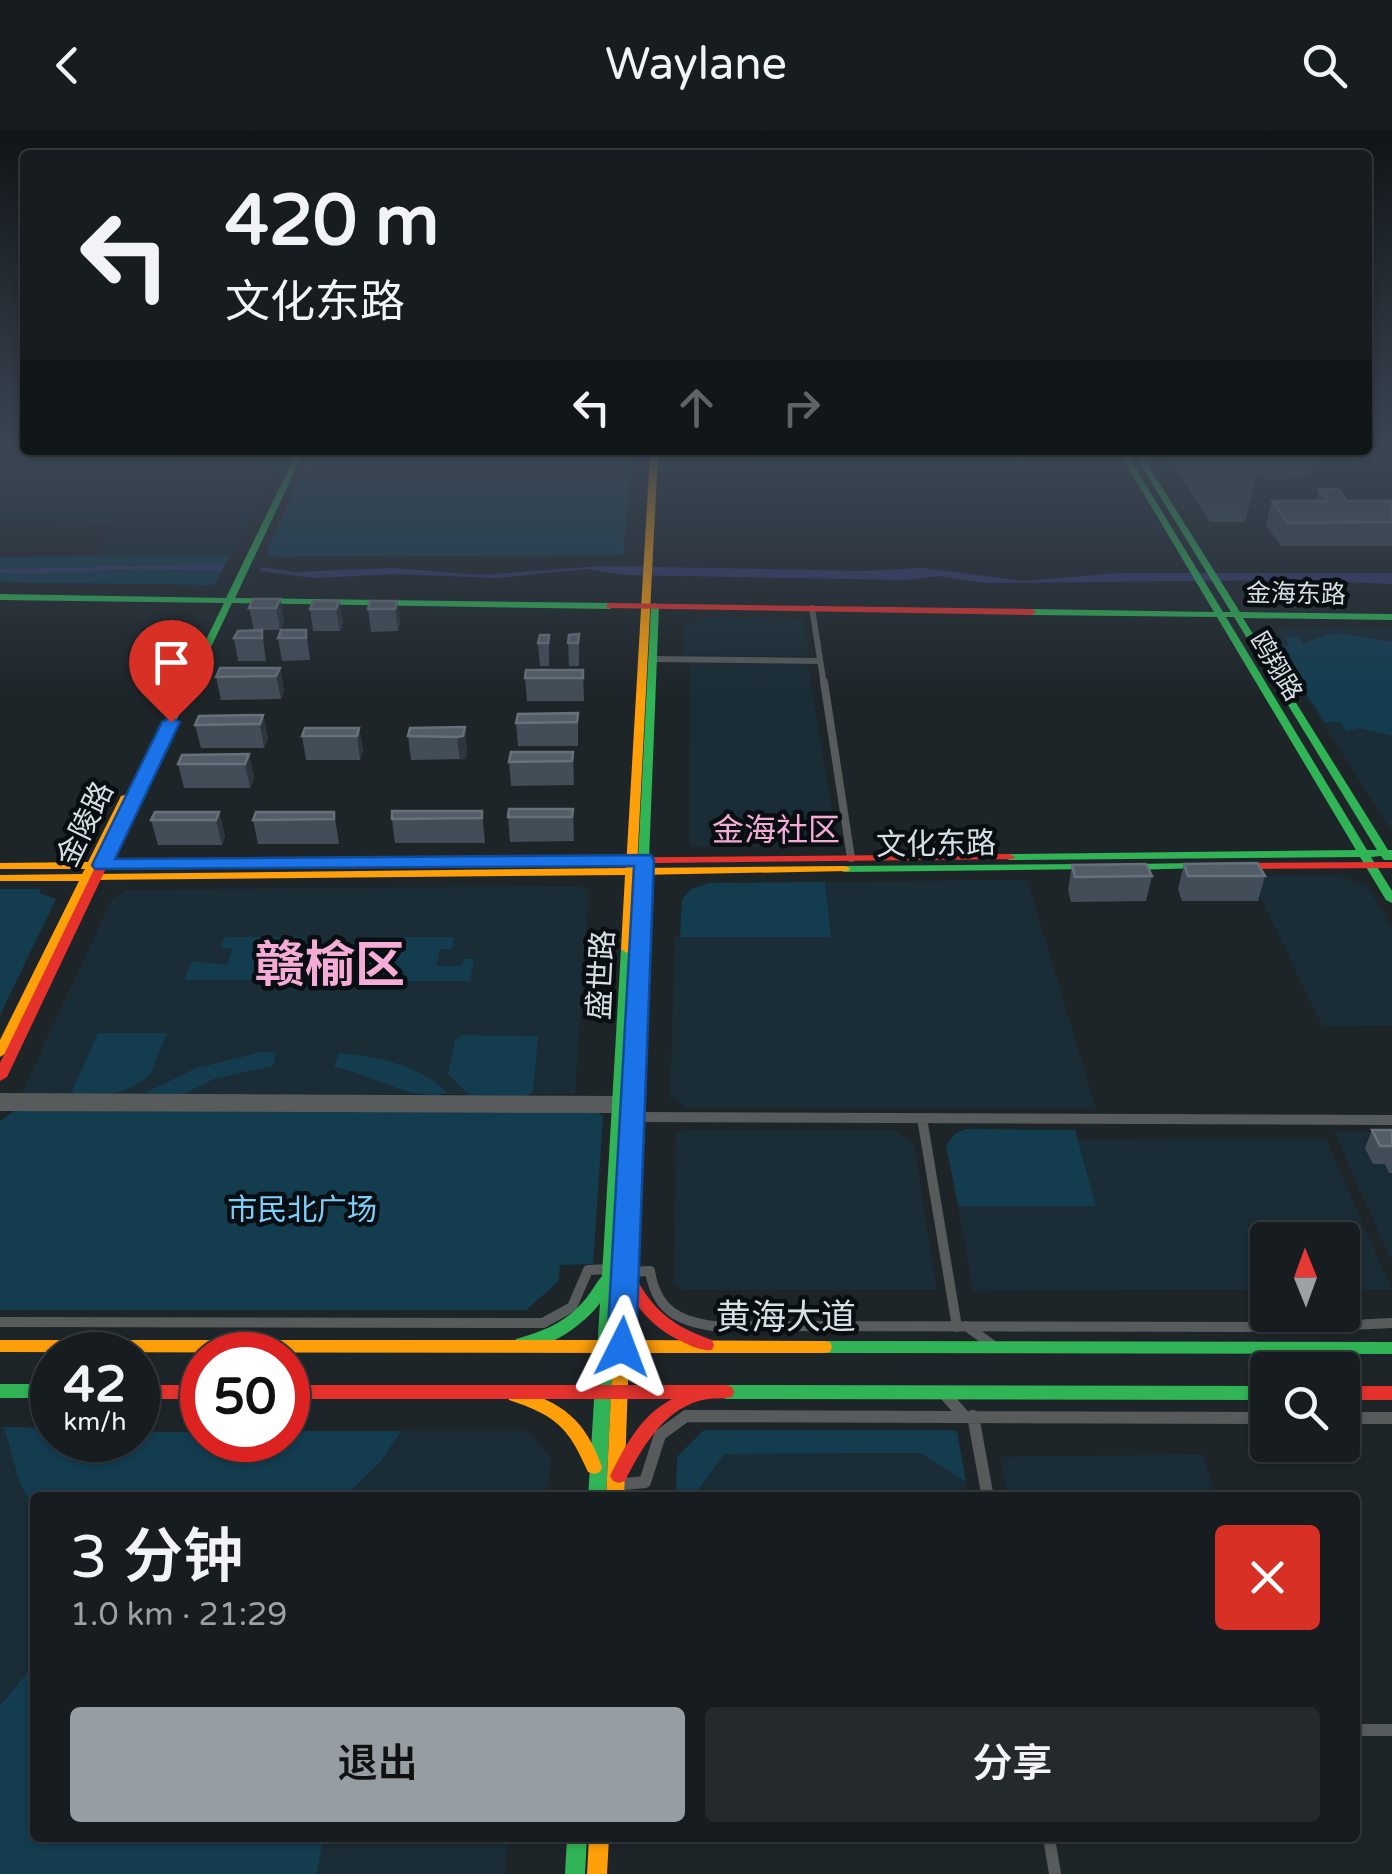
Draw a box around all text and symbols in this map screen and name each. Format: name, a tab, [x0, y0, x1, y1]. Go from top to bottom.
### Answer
icon: back	[40, 38, 95, 93]
text: Waylane	[605, 38, 787, 92]
icon: search	[1297, 38, 1352, 93]
text: 420 m	[225, 180, 439, 264]
icon: left	[60, 190, 190, 320]
text: 文化东路	[225, 276, 405, 330]
icon: left	[564, 380, 619, 435]
icon: ahead	[669, 380, 724, 435]
icon: right	[774, 380, 829, 435]
street label: 金海东路	[1246, 578, 1346, 610]
pin	[129, 620, 214, 723]
street label: 鸥翔路	[1244, 627, 1308, 706]
icon: arrive	[144, 635, 199, 690]
street label: 金陵路	[49, 776, 122, 873]
district label: 金海社区	[712, 812, 840, 850]
street label: 文化东路	[876, 825, 996, 864]
street label: 盛世路	[581, 929, 622, 1021]
district label: 赣榆区	[255, 936, 405, 996]
park label: 市民北广场	[227, 1192, 377, 1229]
north arrow	[1250, 1222, 1360, 1332]
map controls	[1250, 1222, 1360, 1462]
position arrow	[570, 1295, 674, 1399]
street label: 黄海大道	[716, 1297, 856, 1339]
speed limit sign: 50	[180, 1332, 310, 1462]
button: search	[1250, 1352, 1360, 1462]
text: 42	[64, 1355, 126, 1415]
text: km/h	[64, 1407, 126, 1437]
text: 3 分钟	[70, 1522, 243, 1594]
button: close	[1215, 1525, 1320, 1630]
text: 1.0 km · 21:29	[70, 1596, 287, 1634]
button: 退出	[70, 1707, 685, 1822]
button: 分享	[705, 1707, 1320, 1822]

